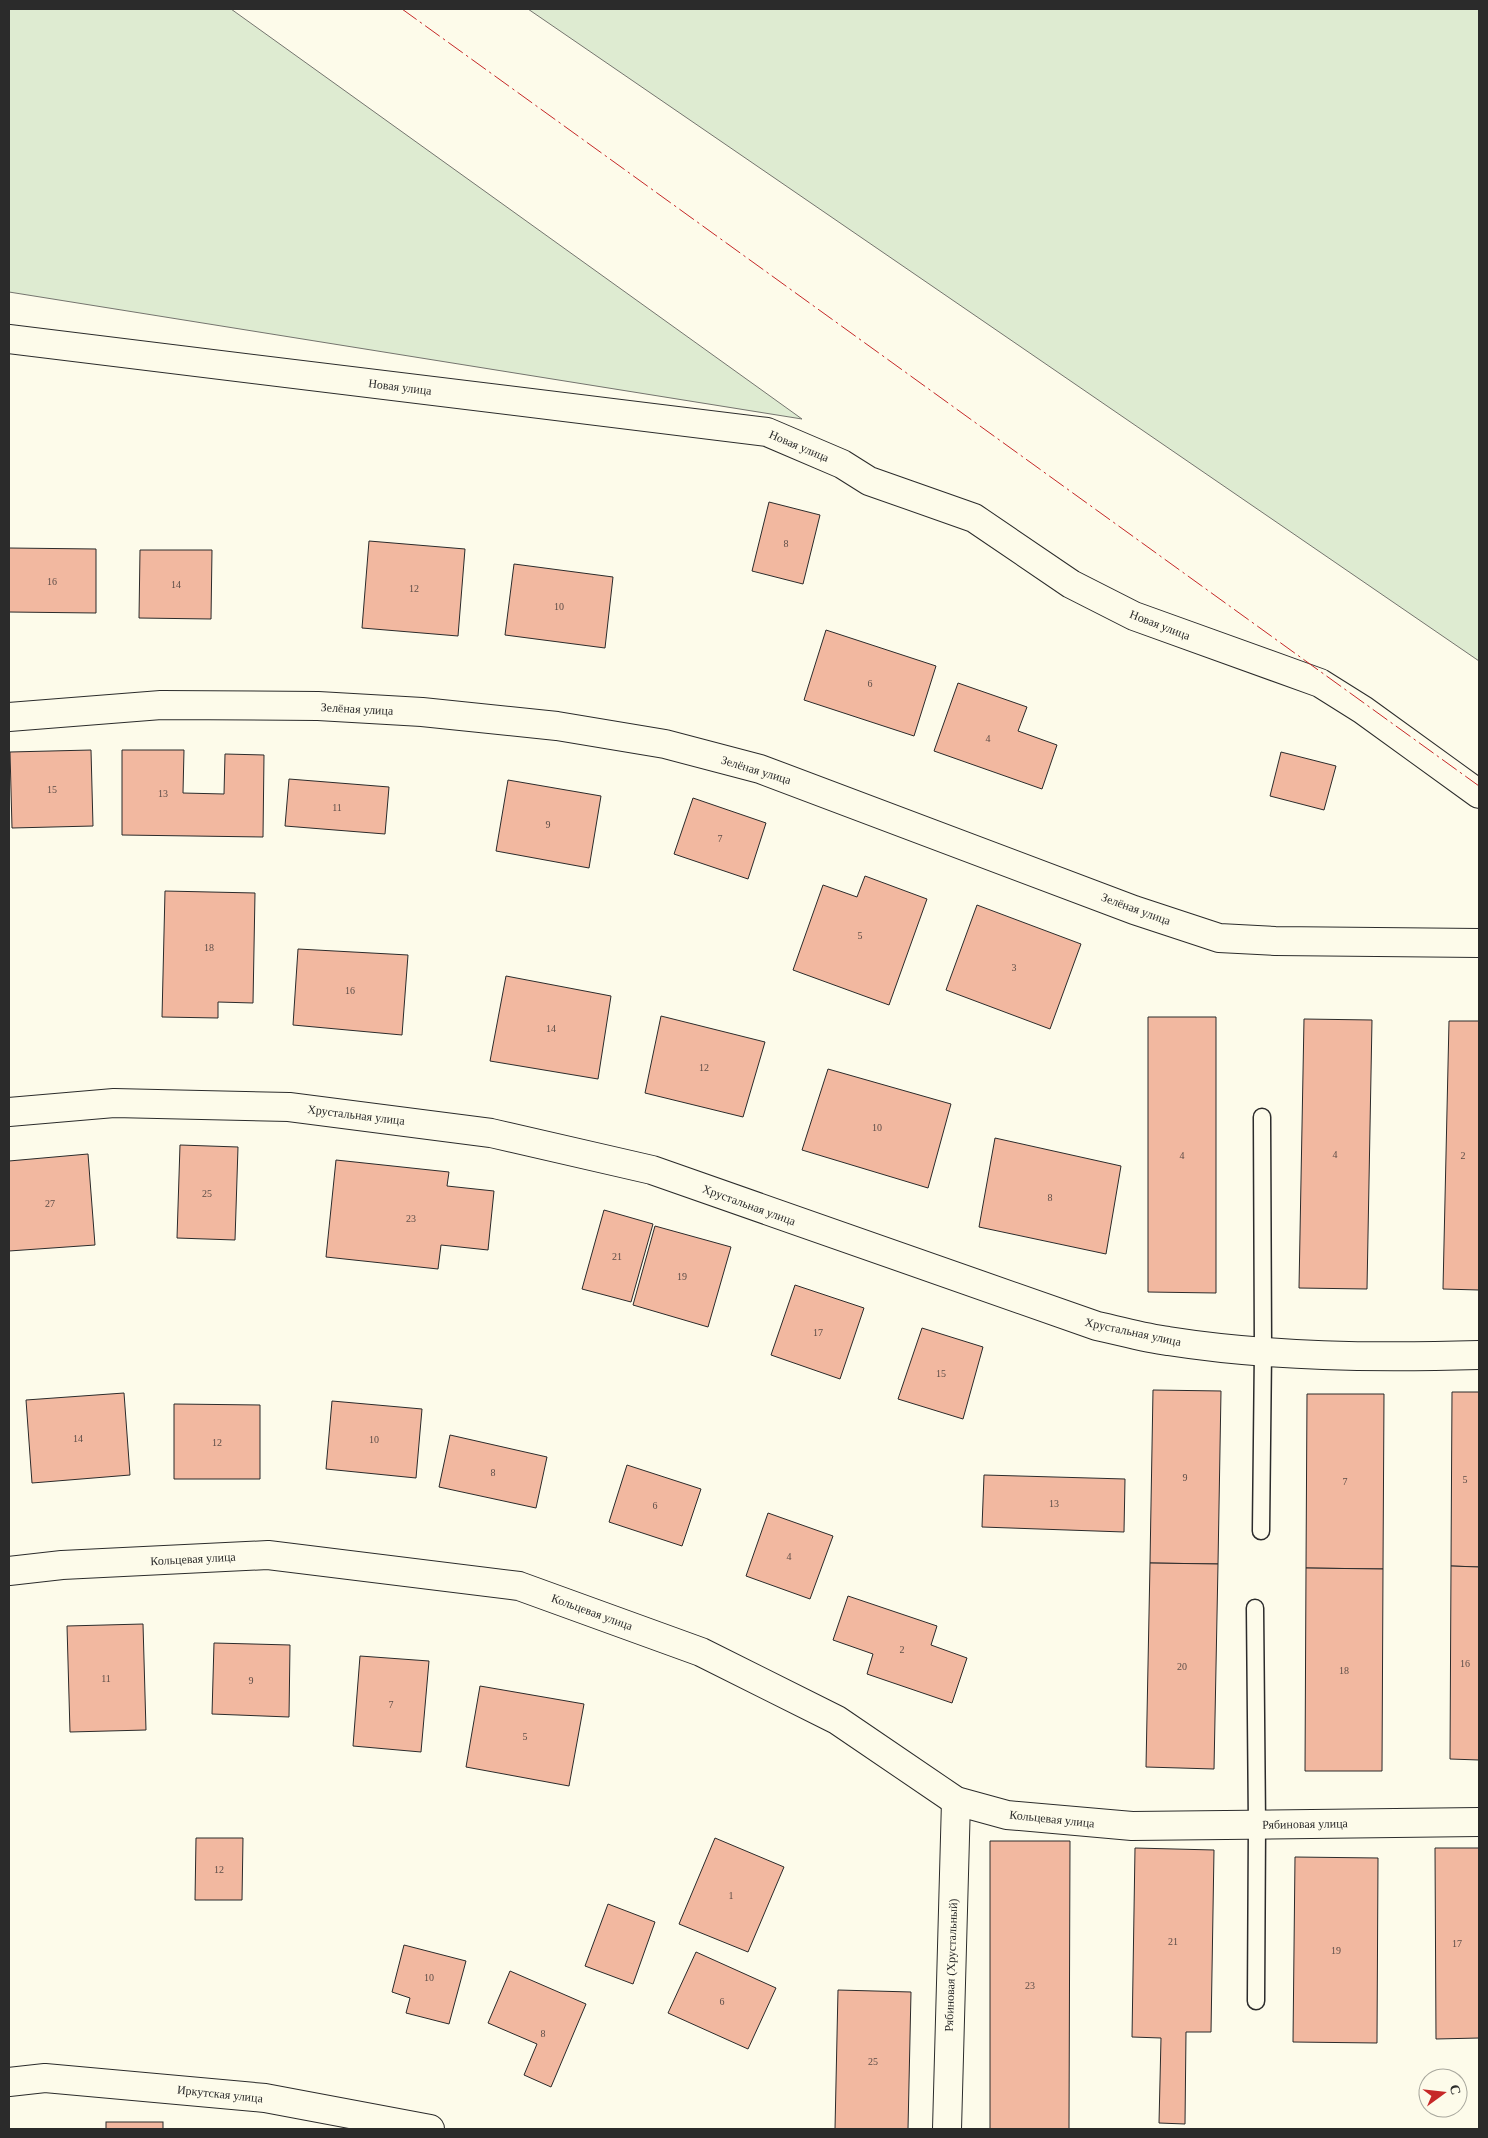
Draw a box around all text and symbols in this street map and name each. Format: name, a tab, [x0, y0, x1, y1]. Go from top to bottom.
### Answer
street label: Новая улица	[368, 376, 433, 398]
street label: Новая улица	[767, 427, 832, 465]
house number: 8	[784, 538, 789, 549]
house number: 16	[47, 576, 57, 587]
house number: 14	[171, 579, 181, 590]
house number: 12	[409, 583, 419, 594]
house number: 10	[554, 601, 564, 612]
street label: Новая улица	[1128, 607, 1193, 643]
house number: 6	[868, 678, 873, 689]
street label: Зелёная улица	[320, 700, 394, 718]
house number: 4	[986, 733, 991, 744]
street label: Зелёная улица	[719, 753, 793, 787]
house number: 15	[47, 784, 57, 795]
house number: 13	[158, 788, 168, 799]
house number: 11	[332, 802, 342, 813]
house number: 9	[546, 819, 551, 830]
house number: 7	[718, 833, 723, 844]
street label: Зелёная улица	[1100, 890, 1173, 928]
house number: 5	[858, 930, 863, 941]
house number: 18	[204, 942, 214, 953]
house number: 3	[1012, 962, 1017, 973]
house number: 16	[345, 985, 355, 996]
house number: 14	[546, 1023, 556, 1034]
house number: 12	[699, 1062, 709, 1073]
street label: Хрустальная улица	[307, 1102, 406, 1128]
house number: 10	[872, 1122, 882, 1133]
house number: 4	[1333, 1149, 1338, 1160]
house number: 4	[1180, 1150, 1185, 1161]
house number: 2	[1461, 1150, 1466, 1161]
street label: Хрустальная улица	[701, 1182, 798, 1229]
house number: 25	[202, 1188, 212, 1199]
house number: 8	[1048, 1192, 1053, 1203]
house number: 27	[45, 1198, 55, 1209]
house number: 23	[406, 1213, 416, 1224]
house number: 21	[612, 1251, 622, 1262]
house number: 19	[677, 1271, 687, 1282]
street label: Хрустальная улица	[1084, 1315, 1183, 1349]
house number: 17	[813, 1327, 823, 1338]
house number: 15	[936, 1368, 946, 1379]
house number: 14	[73, 1433, 83, 1444]
house number: 10	[369, 1434, 379, 1445]
house number: 12	[212, 1437, 222, 1448]
house number: 8	[491, 1467, 496, 1478]
house number: 9	[1183, 1472, 1188, 1483]
house number: 5	[1463, 1474, 1468, 1485]
house number: 7	[1343, 1476, 1348, 1487]
house number: 13	[1049, 1498, 1059, 1509]
house number: 6	[653, 1500, 658, 1511]
street label: Кольцевая улица	[150, 1550, 237, 1568]
house number: 4	[787, 1551, 792, 1562]
street label: Кольцевая улица	[549, 1591, 635, 1633]
house number: 2	[900, 1644, 905, 1655]
house number: 16	[1460, 1658, 1470, 1669]
house number: 20	[1177, 1661, 1187, 1672]
house number: 18	[1339, 1665, 1349, 1676]
house number: 11	[101, 1673, 111, 1684]
house number: 9	[249, 1675, 254, 1686]
house number: 7	[389, 1699, 394, 1710]
house number: 5	[523, 1731, 528, 1742]
street label: Кольцевая улица	[1009, 1808, 1096, 1830]
street label: Рябиновая улица	[1262, 1816, 1349, 1832]
house number: 12	[214, 1864, 224, 1875]
house number: 1	[729, 1890, 734, 1901]
street label: Рябиновая (Хрустальный)	[942, 1898, 960, 2032]
house number: 21	[1168, 1936, 1178, 1947]
house number: 17	[1452, 1938, 1462, 1949]
house number: 19	[1331, 1945, 1341, 1956]
house number: 10	[424, 1972, 434, 1983]
house number: 23	[1025, 1980, 1035, 1991]
house number: 6	[720, 1996, 725, 2007]
house number: 8	[541, 2028, 546, 2039]
house number: 25	[868, 2056, 878, 2067]
north arrow	[1418, 2068, 1468, 2118]
street label: Иркутская улица	[176, 2083, 264, 2106]
text: С	[1447, 2083, 1464, 2097]

